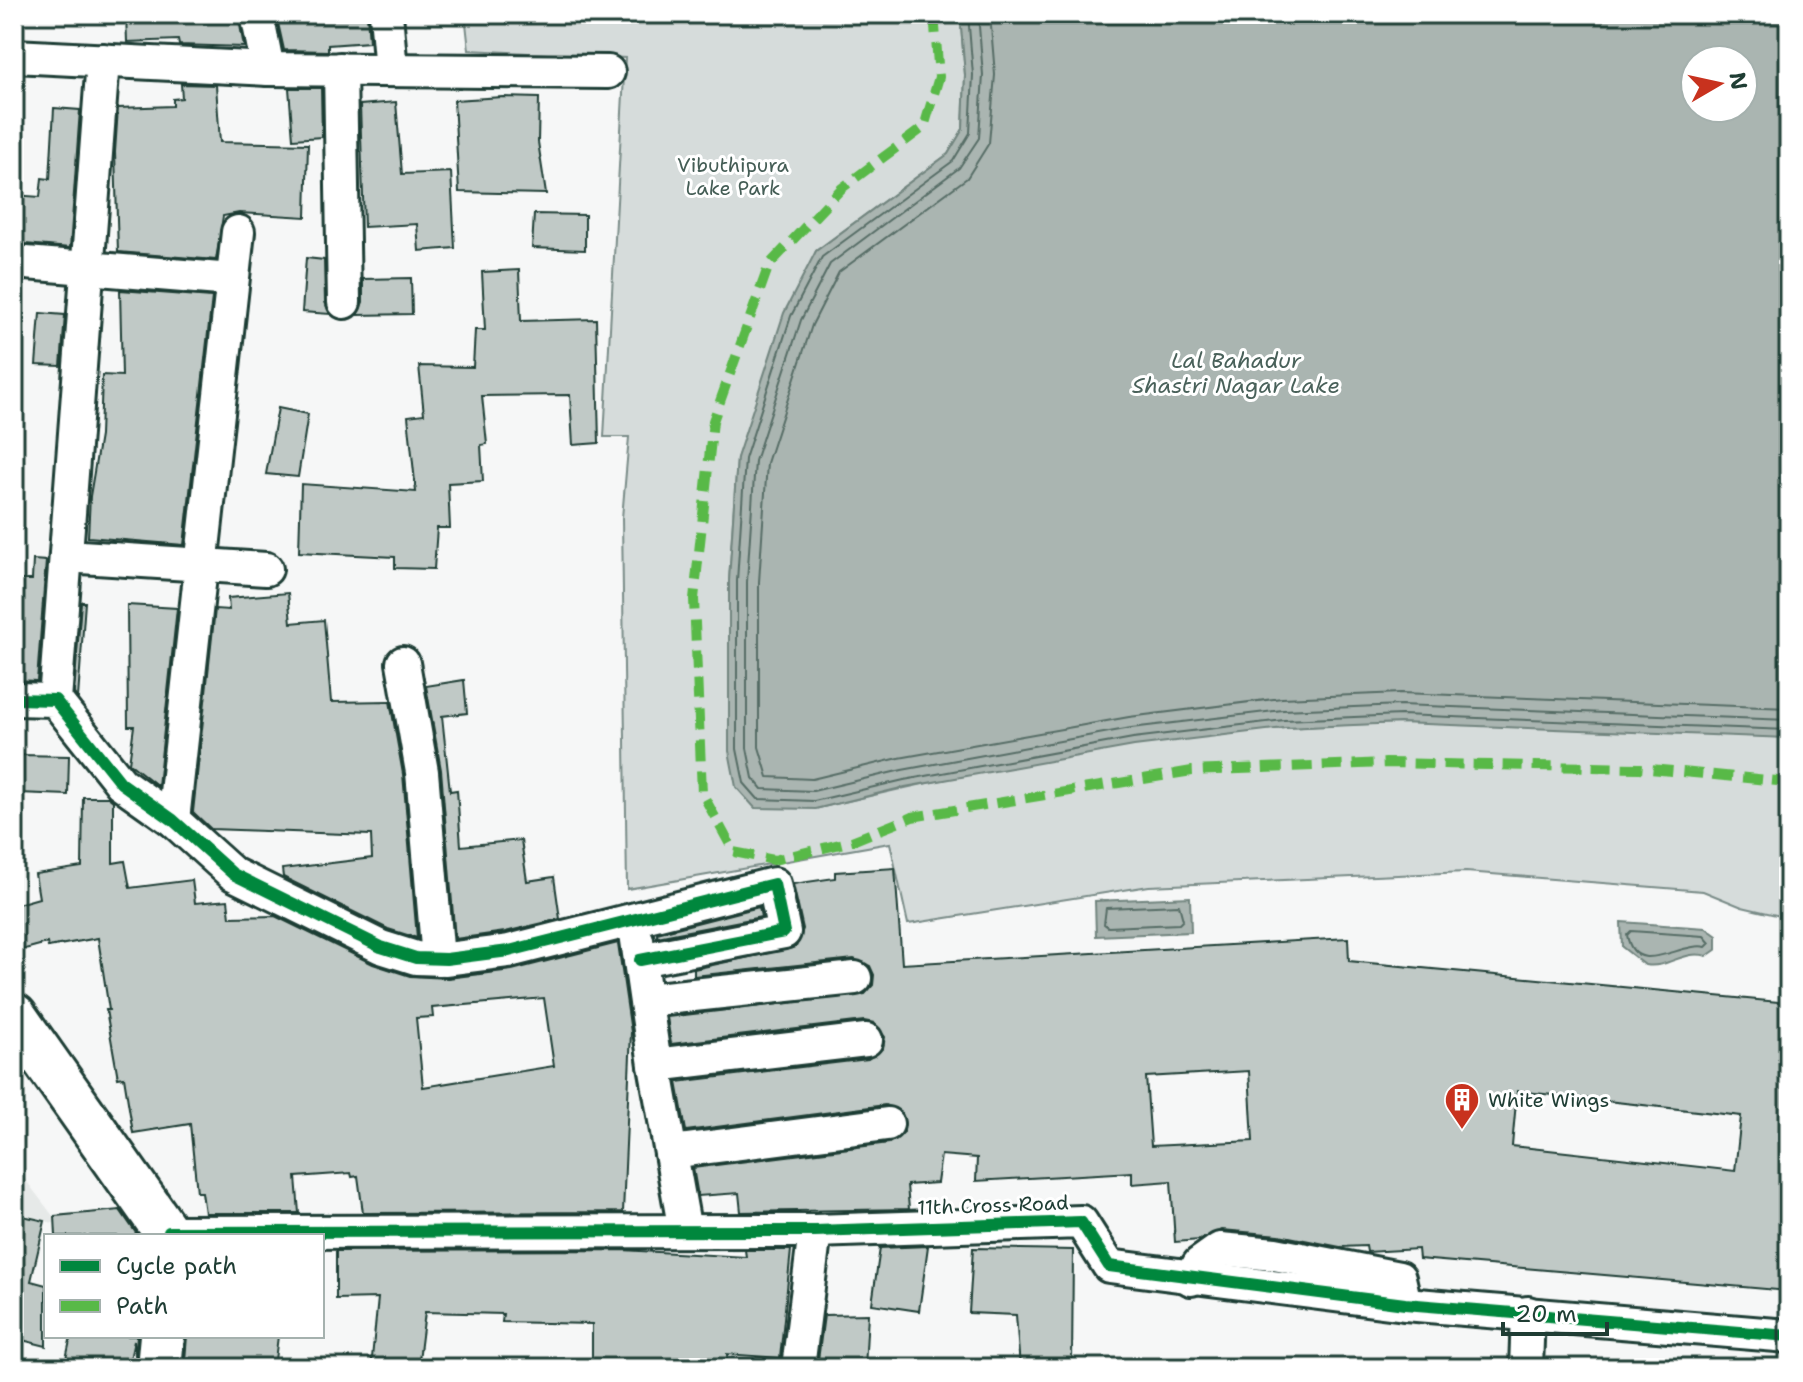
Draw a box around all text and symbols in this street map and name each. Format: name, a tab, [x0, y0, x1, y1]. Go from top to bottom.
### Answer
north arrow	[1679, 44, 1759, 124]
text: N	[1723, 70, 1754, 92]
park label: Vibuthipura Lake Park	[677, 152, 789, 201]
water label: Lal Bahadur Shastri Nagar Lake	[1132, 346, 1340, 400]
building icon: White Wings	[1443, 1081, 1481, 1131]
place label: White Wings	[1488, 1087, 1609, 1113]
street label: 11th Cross Road	[917, 1189, 1069, 1221]
legend	[44, 1234, 324, 1338]
text: Cycle path	[116, 1250, 237, 1282]
scale bar	[1503, 1286, 1607, 1336]
text: Path	[116, 1290, 168, 1322]
text: 20 m	[1515, 1298, 1577, 1330]

